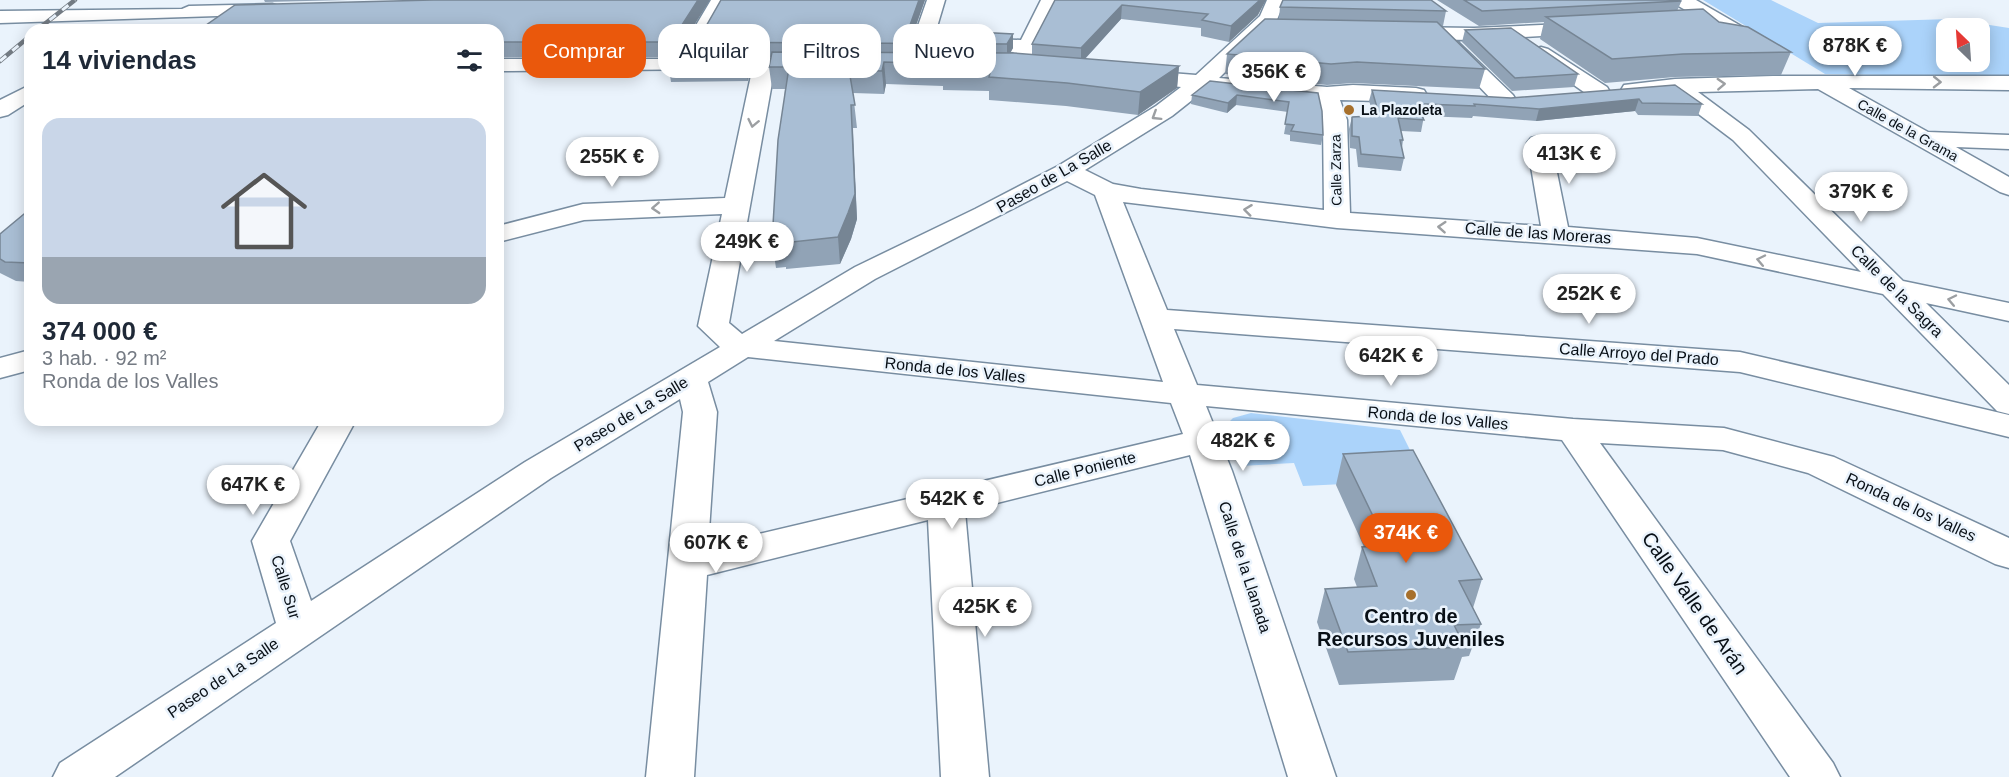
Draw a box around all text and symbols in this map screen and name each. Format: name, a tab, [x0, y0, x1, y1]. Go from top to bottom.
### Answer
north arrow	[1936, 18, 1990, 72]
map controls	[1936, 18, 1990, 72]
chip: Comprar	[522, 24, 646, 78]
chip: Alquilar	[658, 24, 770, 78]
chip: Filtros	[782, 24, 881, 78]
chip: Nuevo	[893, 24, 996, 78]
pin: 878K €	[1806, 26, 1904, 77]
text: 878K €	[1823, 34, 1887, 56]
icon: filters	[453, 44, 486, 77]
text: 14 viviendas	[42, 45, 197, 75]
pin: 356K €	[1225, 52, 1323, 103]
text: 356K €	[1242, 60, 1306, 82]
one-way arrow	[1933, 76, 1942, 88]
one-way arrow	[1717, 77, 1726, 90]
street label: Calle de la Grama	[1855, 96, 1961, 164]
place label: La Plazoleta	[1361, 102, 1442, 118]
marker: La Plazoleta	[1342, 103, 1356, 117]
one-way arrow	[1152, 108, 1162, 120]
one-way arrow	[747, 118, 760, 128]
street label: Calle Zarza	[1327, 134, 1345, 206]
pin: 413K €	[1520, 134, 1618, 185]
street label: Paseo de La Salle	[994, 136, 1115, 216]
pin: 255K €	[563, 137, 661, 188]
text: 413K €	[1537, 142, 1601, 164]
text: 255K €	[580, 145, 644, 167]
icon: home	[210, 157, 318, 265]
pin: 379K €	[1812, 172, 1910, 223]
text: 379K €	[1829, 180, 1893, 202]
one-way arrow	[652, 202, 661, 215]
one-way arrow	[1243, 204, 1253, 217]
street label: Calle de las Moreras	[1464, 219, 1612, 247]
one-way arrow	[1438, 221, 1447, 234]
pin: 249K €	[698, 222, 796, 273]
text: 249K €	[715, 230, 779, 252]
street label: Calle de la Sagra	[1848, 242, 1946, 340]
one-way arrow	[1756, 254, 1766, 267]
pin: 252K €	[1540, 274, 1638, 325]
text: 252K €	[1557, 282, 1621, 304]
one-way arrow	[1947, 294, 1957, 307]
text: 374 000 €	[42, 316, 158, 346]
pin: 642K €	[1342, 336, 1440, 387]
street label: Calle Arroyo del Prado	[1559, 340, 1720, 368]
text: 642K €	[1359, 344, 1423, 366]
text: 3 hab. · 92 m²	[42, 347, 167, 369]
street label: Ronda de los Valles	[884, 354, 1026, 386]
text: Ronda de los Valles	[42, 370, 218, 392]
street label: Paseo de La Salle	[571, 373, 691, 455]
street label: Ronda de los Valles	[1367, 403, 1509, 433]
pin: 482K €	[1194, 421, 1292, 472]
text: 482K €	[1211, 429, 1275, 451]
street label: Calle Poniente	[1032, 448, 1138, 490]
pin: 647K €	[204, 465, 302, 516]
street label: Ronda de los Valles	[1843, 469, 1979, 545]
text: 647K €	[221, 473, 285, 495]
pin: 542K €	[903, 479, 1001, 530]
text: 542K €	[920, 487, 984, 509]
street label: Calle de la Llanada	[1216, 499, 1274, 635]
pin: 374K €	[1357, 513, 1455, 564]
text: 374K €	[1374, 521, 1438, 543]
pin: 607K €	[667, 523, 765, 574]
street label: Calle Valle de Arán	[1638, 528, 1752, 678]
text: 607K €	[684, 531, 748, 553]
street label: Calle Sur	[268, 553, 304, 622]
pin: 425K €	[936, 587, 1034, 638]
marker: Centro de Recursos Juveniles	[1404, 588, 1418, 602]
text: 425K €	[953, 595, 1017, 617]
place label: Centro de Recursos Juveniles	[1317, 605, 1505, 650]
street label: Paseo de La Salle	[164, 635, 282, 721]

